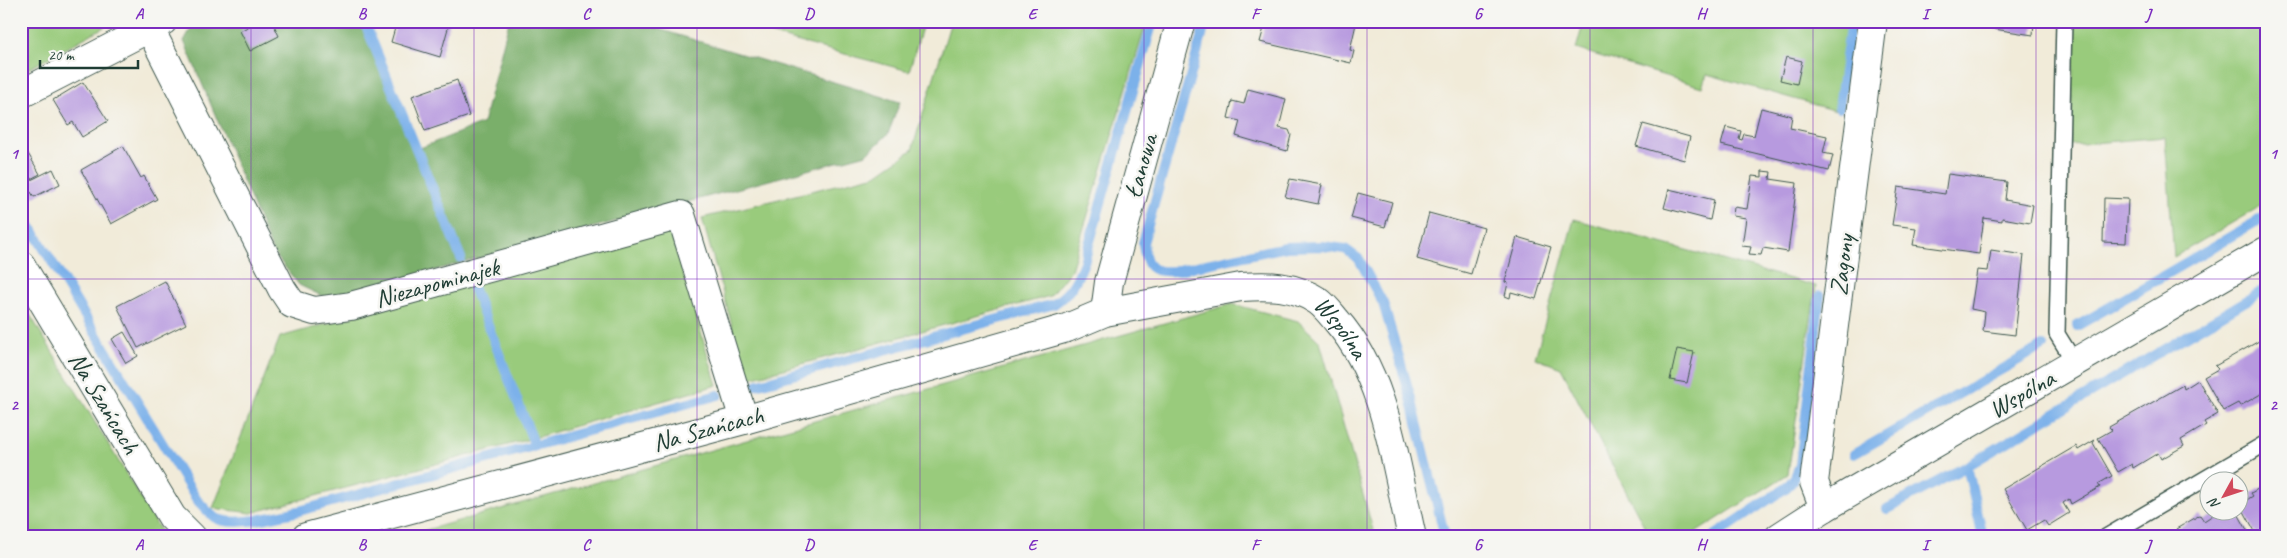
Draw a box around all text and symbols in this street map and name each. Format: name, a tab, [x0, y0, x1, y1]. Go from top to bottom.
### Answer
text: A	[135, 4, 145, 24]
text: B	[358, 4, 368, 24]
text: C	[582, 4, 592, 24]
text: D	[804, 4, 815, 24]
text: E	[1028, 4, 1039, 24]
text: F	[1251, 4, 1262, 24]
text: G	[1474, 4, 1484, 24]
text: H	[1696, 4, 1708, 24]
text: I	[1922, 4, 1932, 24]
text: J	[2144, 4, 2153, 24]
scale bar	[40, 38, 138, 70]
text: 20 m	[48, 46, 75, 65]
street label: Łanowa	[1117, 128, 1166, 202]
text: 1	[10, 144, 19, 164]
text: 1	[2269, 144, 2278, 164]
street label: Zagony	[1822, 230, 1862, 297]
street label: Niezapominajek	[371, 251, 504, 315]
street label: Wspólna	[1307, 289, 1376, 367]
street label: Na Szańcach	[61, 346, 147, 460]
street label: Wspólna	[1983, 361, 2063, 426]
text: 2	[10, 395, 19, 415]
text: 2	[2269, 395, 2278, 415]
street label: Na Szańcach	[649, 399, 767, 459]
north arrow	[2200, 470, 2250, 520]
text: N	[2204, 493, 2224, 513]
text: A	[135, 535, 145, 555]
text: B	[358, 535, 368, 555]
text: C	[582, 535, 592, 555]
text: D	[804, 535, 815, 555]
text: E	[1028, 535, 1039, 555]
text: F	[1251, 535, 1262, 555]
text: G	[1474, 535, 1484, 555]
text: H	[1696, 535, 1708, 555]
text: I	[1922, 535, 1932, 555]
text: J	[2144, 535, 2153, 555]

